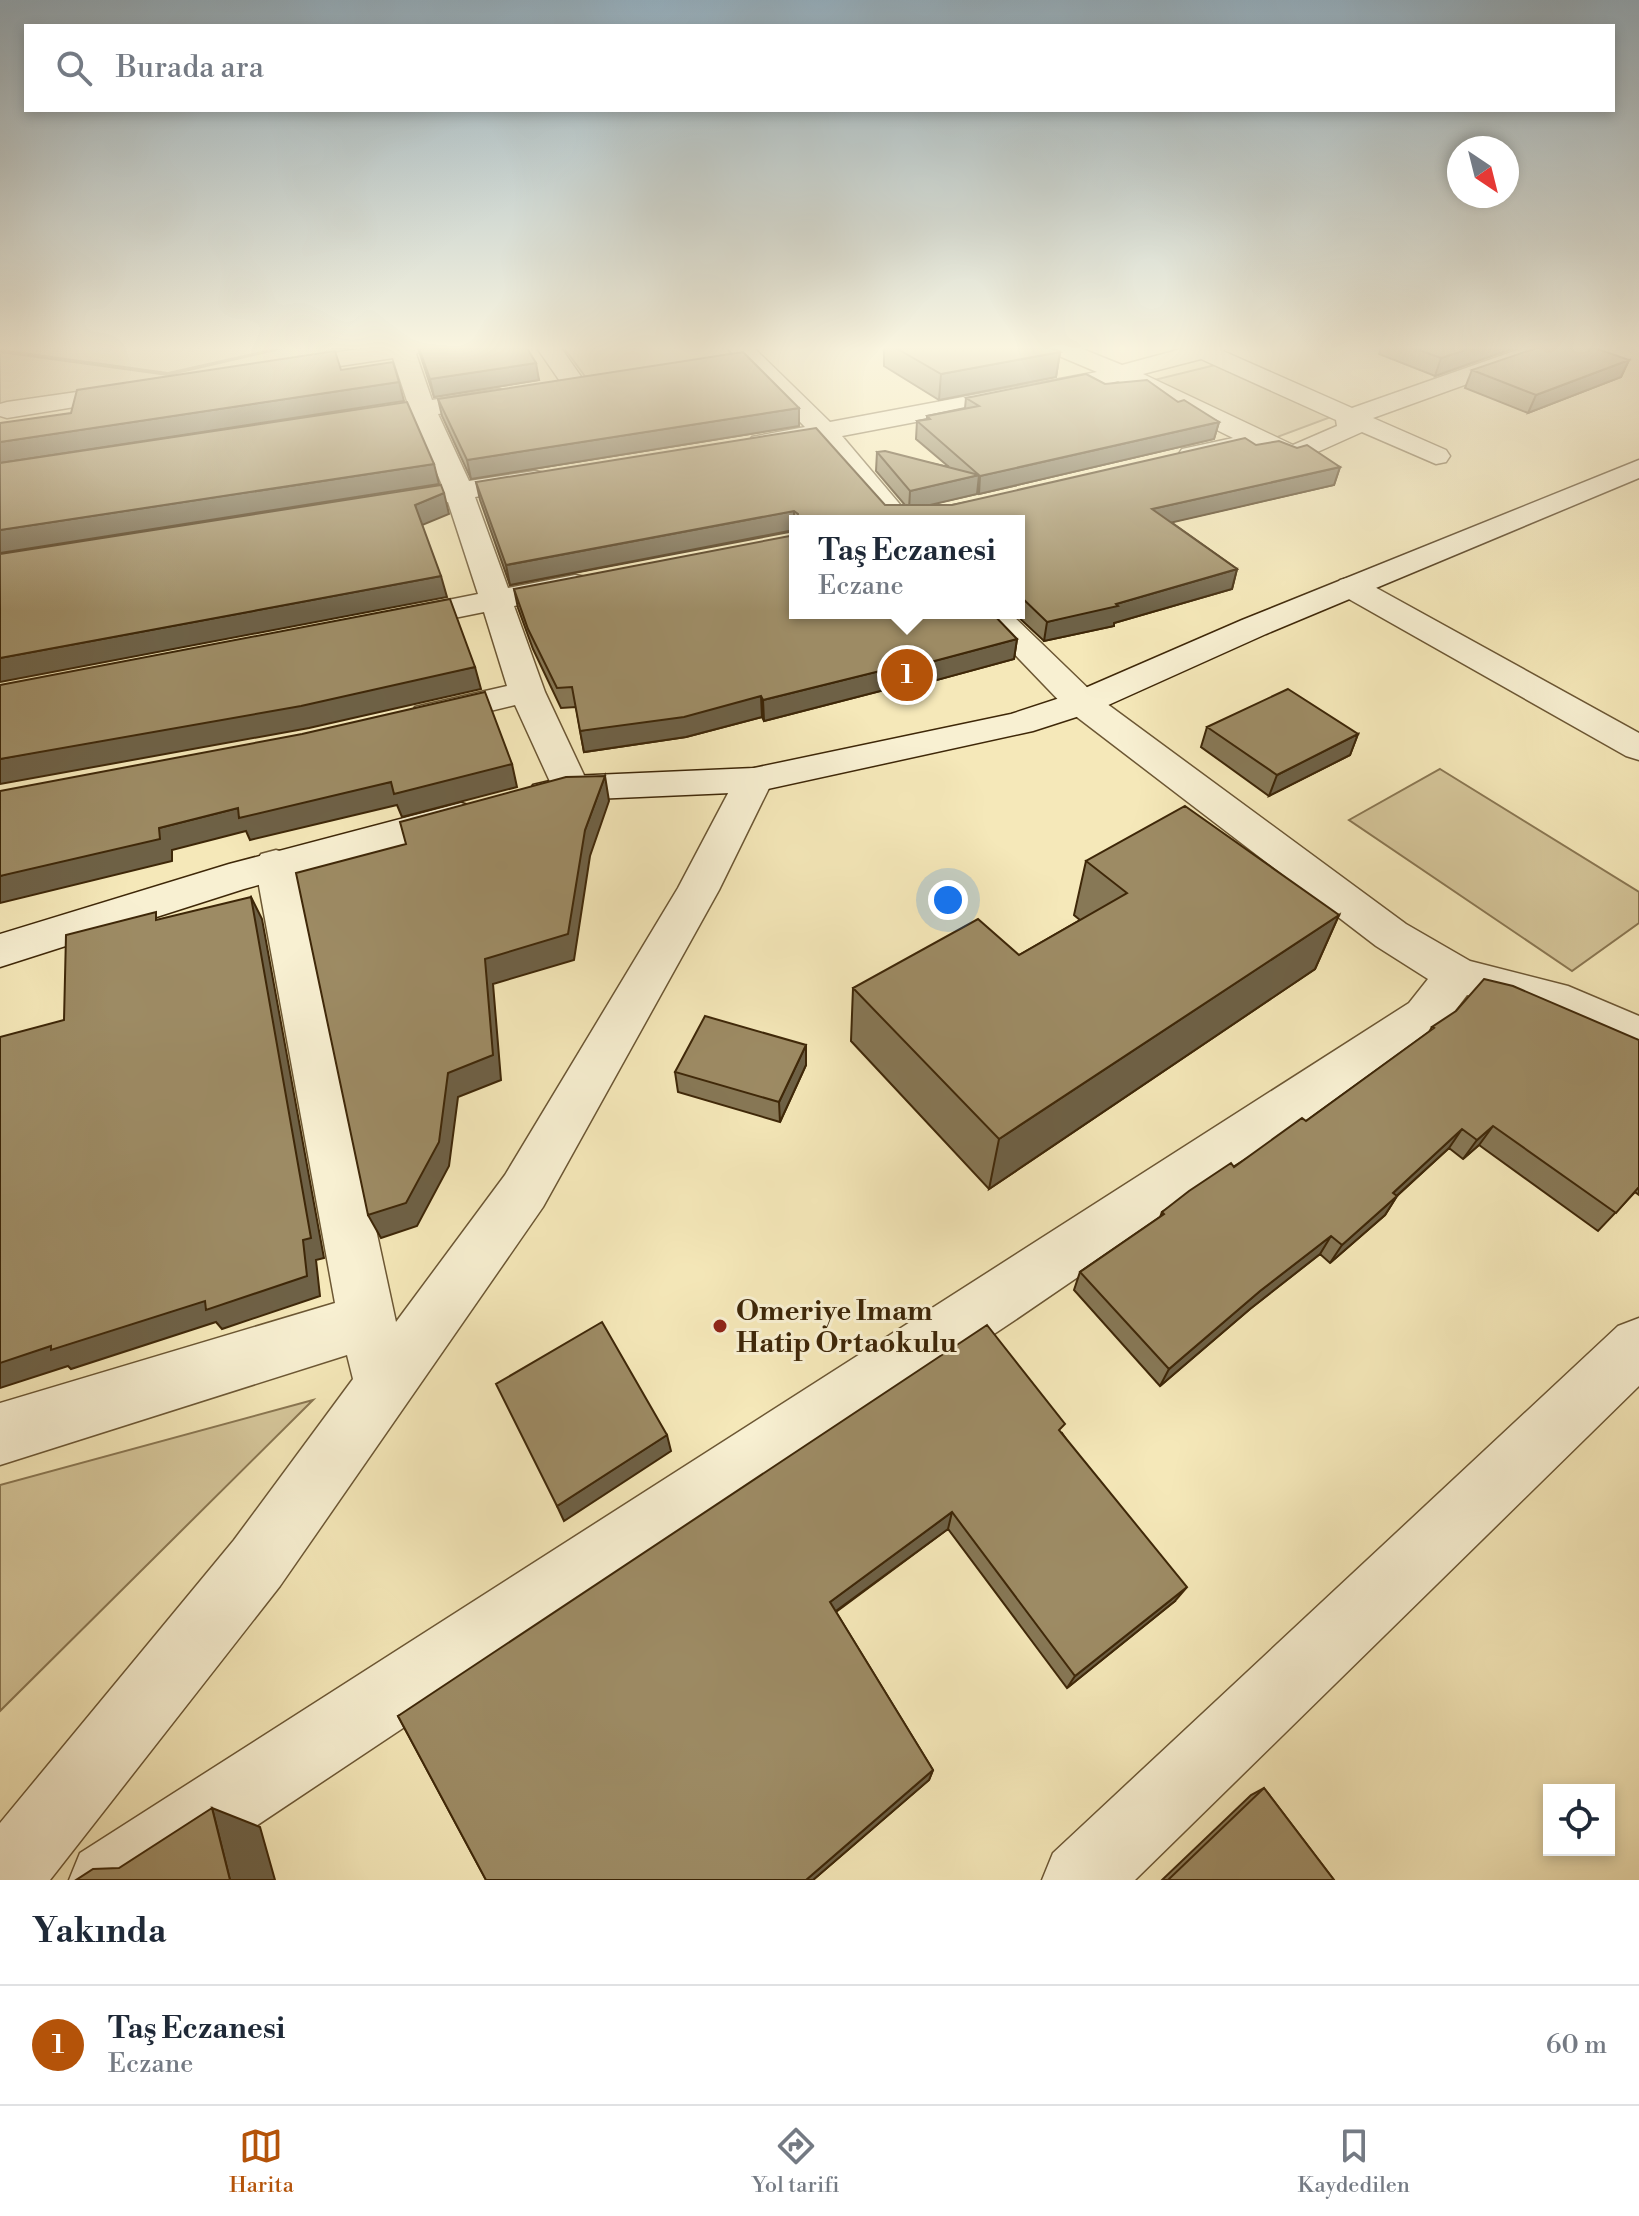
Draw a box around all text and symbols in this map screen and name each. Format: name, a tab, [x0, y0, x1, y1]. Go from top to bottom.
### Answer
search box	[24, 24, 1615, 112]
icon: search	[52, 46, 96, 90]
text: Burada ara	[116, 49, 264, 87]
north arrow	[1447, 136, 1519, 208]
popup	[789, 515, 1025, 619]
text: Taş Eczanesi	[818, 532, 996, 570]
text: Eczane	[818, 570, 904, 602]
pin: 1	[881, 645, 933, 705]
your location	[928, 880, 968, 920]
place label: Omeriye Imam Hatip Ortaokulu	[736, 1294, 957, 1361]
marker: Omeriye Imam Hatip Ortaokulu	[711, 1317, 729, 1335]
map controls	[1543, 1784, 1615, 1856]
button: locate	[1543, 1784, 1615, 1856]
text: Yakında	[32, 1911, 166, 1953]
text: Taş Eczanesi	[108, 2010, 285, 2048]
text: 1	[52, 2029, 64, 2061]
text: 60 m	[1546, 2029, 1607, 2061]
text: Eczane	[108, 2048, 193, 2080]
tab: Harita	[229, 2124, 294, 2199]
tab: Yol tarifi	[752, 2124, 839, 2199]
tab: Kaydedilen	[1298, 2124, 1410, 2199]

